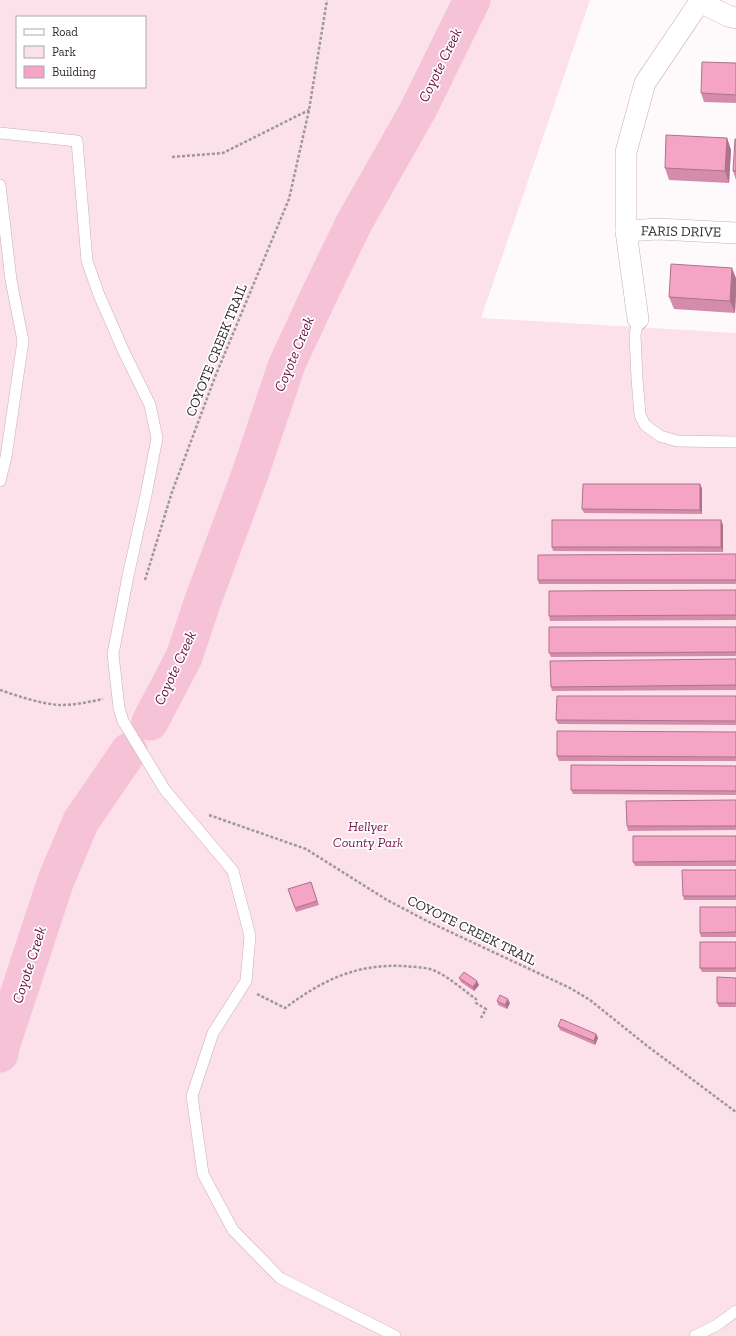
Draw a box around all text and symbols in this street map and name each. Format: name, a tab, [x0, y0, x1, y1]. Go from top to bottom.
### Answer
legend	[16, 16, 146, 88]
text: Road	[52, 25, 78, 39]
water label: Coyote Creek	[414, 25, 466, 105]
text: Park	[52, 45, 77, 59]
text: Building	[52, 65, 96, 79]
street label: FARIS DRIVE	[641, 222, 721, 241]
street label: COYOTE CREEK TRAIL	[182, 281, 251, 419]
water label: Coyote Creek	[270, 313, 318, 394]
water label: Coyote Creek	[150, 628, 200, 708]
park label: Hellyer County Park	[333, 818, 403, 851]
street label: COYOTE CREEK TRAIL	[404, 892, 539, 969]
water label: Coyote Creek	[8, 924, 50, 1006]

